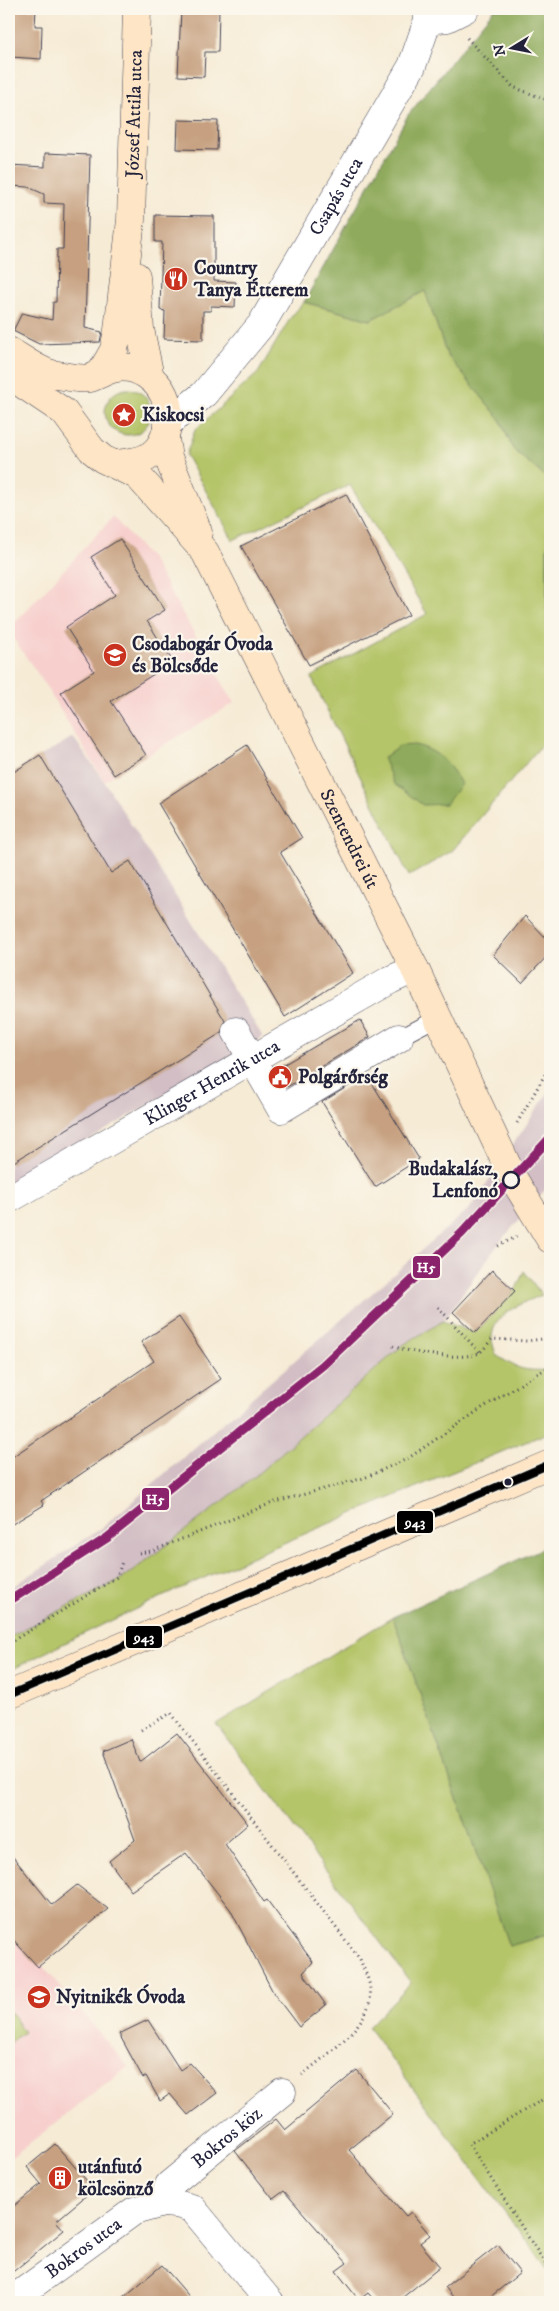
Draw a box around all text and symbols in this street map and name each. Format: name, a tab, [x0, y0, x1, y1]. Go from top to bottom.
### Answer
north arrow	[486, 22, 536, 72]
text: N	[490, 42, 510, 57]
street label: József Attila utca	[121, 49, 147, 180]
street label: Csapás utca	[304, 153, 368, 240]
place label: Country Tanya Étterem	[193, 257, 309, 302]
restaurant icon: Country Tanya Étterem	[163, 266, 189, 292]
place icon: Kiskocsi	[111, 402, 137, 428]
place label: Kiskocsi	[142, 404, 205, 427]
place label: Csodabogár Óvoda és Bölcsőde	[132, 631, 274, 678]
school or university icon: Csodabogár Óvoda és Bölcsőde	[102, 642, 128, 668]
street label: Szentendrei út	[315, 785, 384, 892]
street label: Klinger Henrik utca	[140, 1034, 284, 1130]
public building icon: Polgárőrség	[267, 1064, 293, 1090]
place label: Polgárőrség	[298, 1066, 388, 1089]
place label: Budakalász, Lenfonó	[408, 1158, 498, 1203]
marker: Budakalász, Lenfonó	[502, 1171, 520, 1189]
line badge: H5	[412, 1255, 441, 1279]
text: H5	[417, 1259, 435, 1277]
unlabelled marker	[503, 1477, 513, 1487]
line badge: H5	[141, 1487, 170, 1511]
text: H5	[146, 1491, 164, 1509]
line badge: 943	[396, 1510, 434, 1534]
text: 943	[404, 1514, 425, 1532]
line badge: 943	[125, 1625, 163, 1649]
text: 943	[133, 1629, 154, 1647]
school or university icon: Nyitnikék Óvoda	[26, 1984, 52, 2010]
place label: Nyitnikék Óvoda	[56, 1984, 186, 2009]
street label: Bokros köz	[187, 2102, 267, 2173]
place label: utánfutó kölcsönző	[77, 2156, 154, 2201]
building icon: utánfutó kölcsönző	[47, 2165, 73, 2191]
street label: Bokros utca	[41, 2212, 126, 2283]

